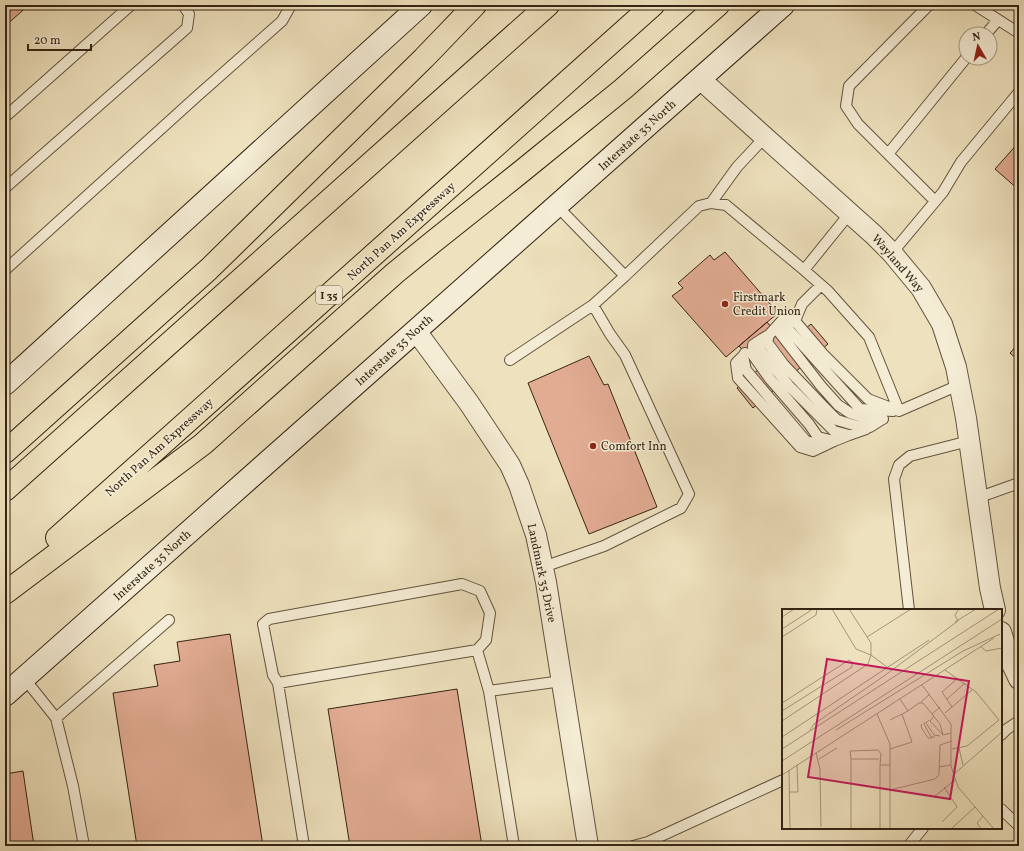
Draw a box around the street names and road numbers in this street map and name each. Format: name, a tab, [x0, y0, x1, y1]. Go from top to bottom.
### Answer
street label: Interstate 35 North	[595, 96, 680, 175]
street label: North Pan Am Expressway	[344, 178, 460, 285]
street label: Wayland Way	[868, 231, 927, 297]
road number: I 35	[316, 286, 342, 304]
street label: Interstate 35 North	[352, 311, 437, 390]
street label: North Pan Am Expressway	[102, 394, 218, 501]
street label: Landmark 35 Drive	[523, 522, 559, 624]
street label: Interstate 35 North	[110, 526, 195, 605]

